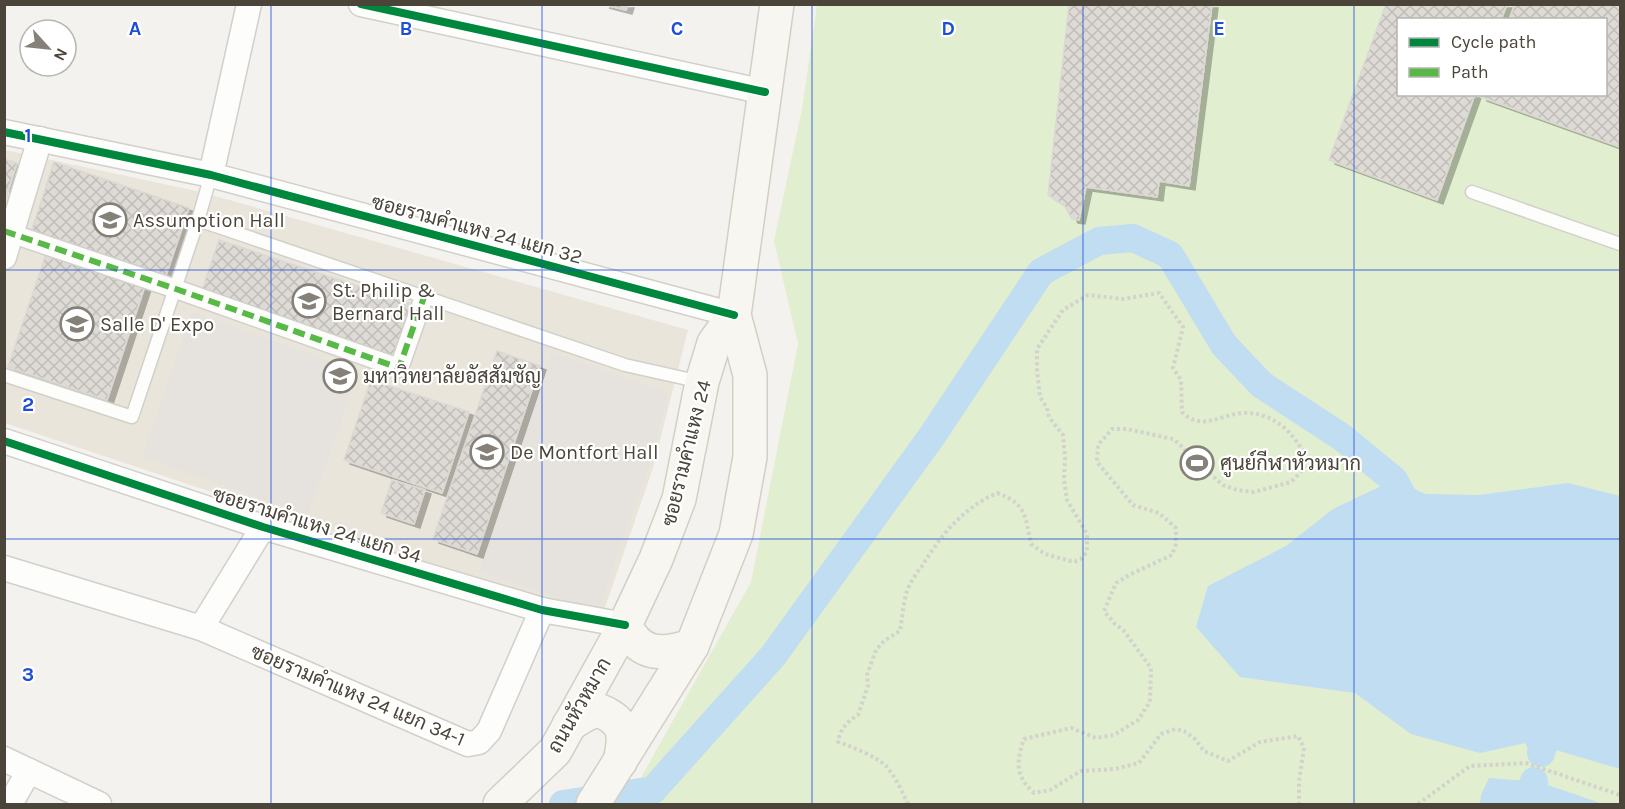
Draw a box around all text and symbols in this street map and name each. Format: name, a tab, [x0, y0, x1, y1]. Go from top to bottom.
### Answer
text: A	[129, 17, 142, 40]
text: B	[400, 17, 412, 40]
text: C	[671, 17, 683, 40]
text: D	[941, 17, 955, 40]
text: E	[1213, 17, 1225, 40]
north arrow	[18, 18, 78, 78]
legend	[1397, 18, 1607, 96]
text: Cycle path	[1451, 31, 1536, 53]
text: N	[50, 45, 72, 64]
text: Path	[1451, 61, 1489, 83]
text: 1	[24, 124, 32, 147]
street label: ซอยรามคำแหง 24 แยก 32	[369, 189, 585, 269]
school or university icon: Assumption Hall	[92, 202, 128, 238]
place label: Assumption Hall	[133, 209, 285, 232]
place label: St. Philip & Bernard Hall	[332, 279, 444, 325]
school or university icon: St. Philip & Bernard Hall	[291, 283, 327, 319]
school or university icon: Salle D' Expo	[59, 306, 95, 342]
place label: Salle D' Expo	[100, 313, 214, 336]
school or university icon: มหาวิทยาลัยอัสสัมชัญ	[322, 358, 358, 394]
place label: มหาวิทยาลัยอัสสัมชัญ	[363, 364, 541, 388]
street label: ซอยรามคำแหง 24	[656, 377, 716, 529]
text: 2	[22, 393, 34, 416]
school or university icon: De Montfort Hall	[469, 434, 505, 470]
place label: De Montfort Hall	[510, 441, 659, 464]
sports icon: ศูนย์กีฬาหัวหมาก	[1179, 445, 1215, 481]
place label: ศูนย์กีฬาหัวหมาก	[1220, 449, 1361, 478]
street label: ซอยรามคำแหง 24 แยก 34	[210, 482, 424, 568]
street label: ซอยรามคำแหง 24 แยก 34-1	[247, 639, 469, 751]
street label: ถนนหัวหมาก	[542, 653, 616, 757]
text: 3	[22, 663, 34, 686]

